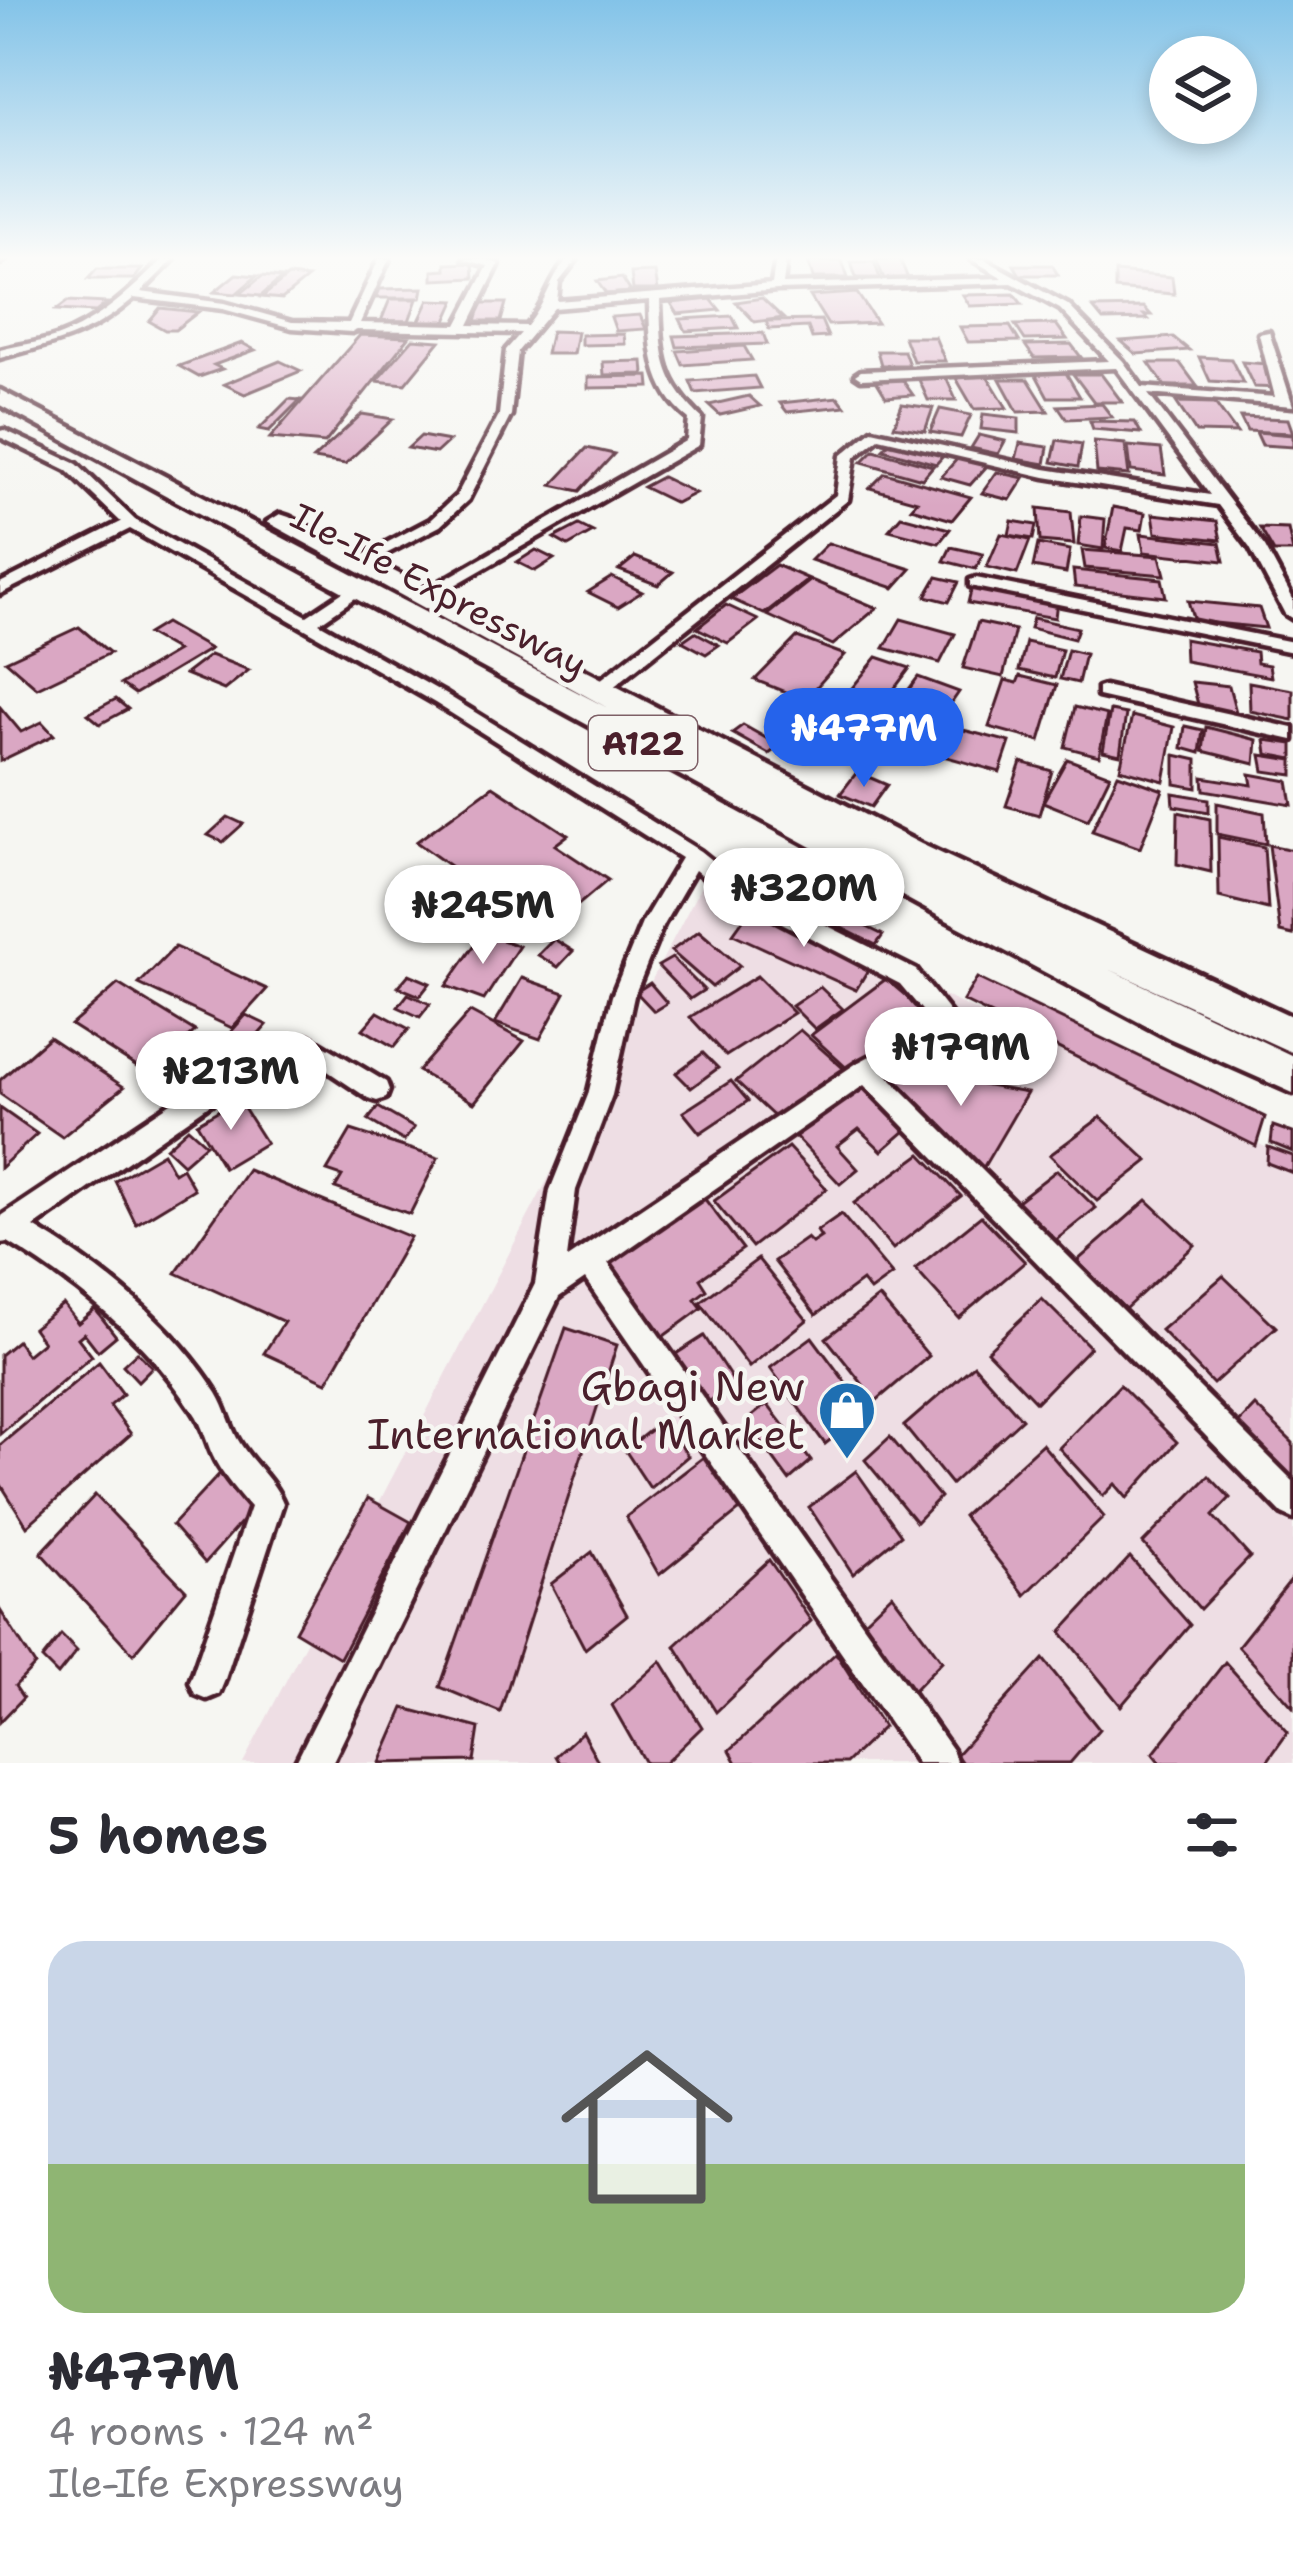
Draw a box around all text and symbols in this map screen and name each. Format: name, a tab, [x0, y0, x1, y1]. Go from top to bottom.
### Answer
map controls	[1149, 36, 1257, 144]
button: layers	[1149, 36, 1257, 144]
street label: Ile-Ife Expressway	[282, 491, 596, 689]
pin: ₦477M	[780, 688, 948, 790]
text: ₦477M	[791, 701, 937, 753]
road number: A122	[589, 716, 697, 770]
pin: ₦320M	[720, 848, 888, 950]
text: ₦320M	[730, 861, 878, 913]
pin: ₦245M	[399, 865, 567, 967]
text: ₦245M	[411, 878, 555, 930]
pin: ₦179M	[877, 1007, 1045, 1109]
text: ₦179M	[892, 1020, 1030, 1072]
pin: ₦213M	[147, 1031, 315, 1133]
text: ₦213M	[162, 1044, 300, 1096]
place label: Gbagi New International Market	[367, 1358, 805, 1462]
shop icon: Gbagi New International Market	[816, 1379, 878, 1461]
text: 5 homes	[48, 1801, 268, 1869]
icon: filters	[1179, 1802, 1245, 1868]
icon: home	[539, 2019, 755, 2235]
text: ₦477M	[48, 2337, 239, 2405]
text: 4 rooms · 124 m²	[48, 2405, 374, 2457]
text: Ile-Ife Expressway	[48, 2457, 404, 2509]

